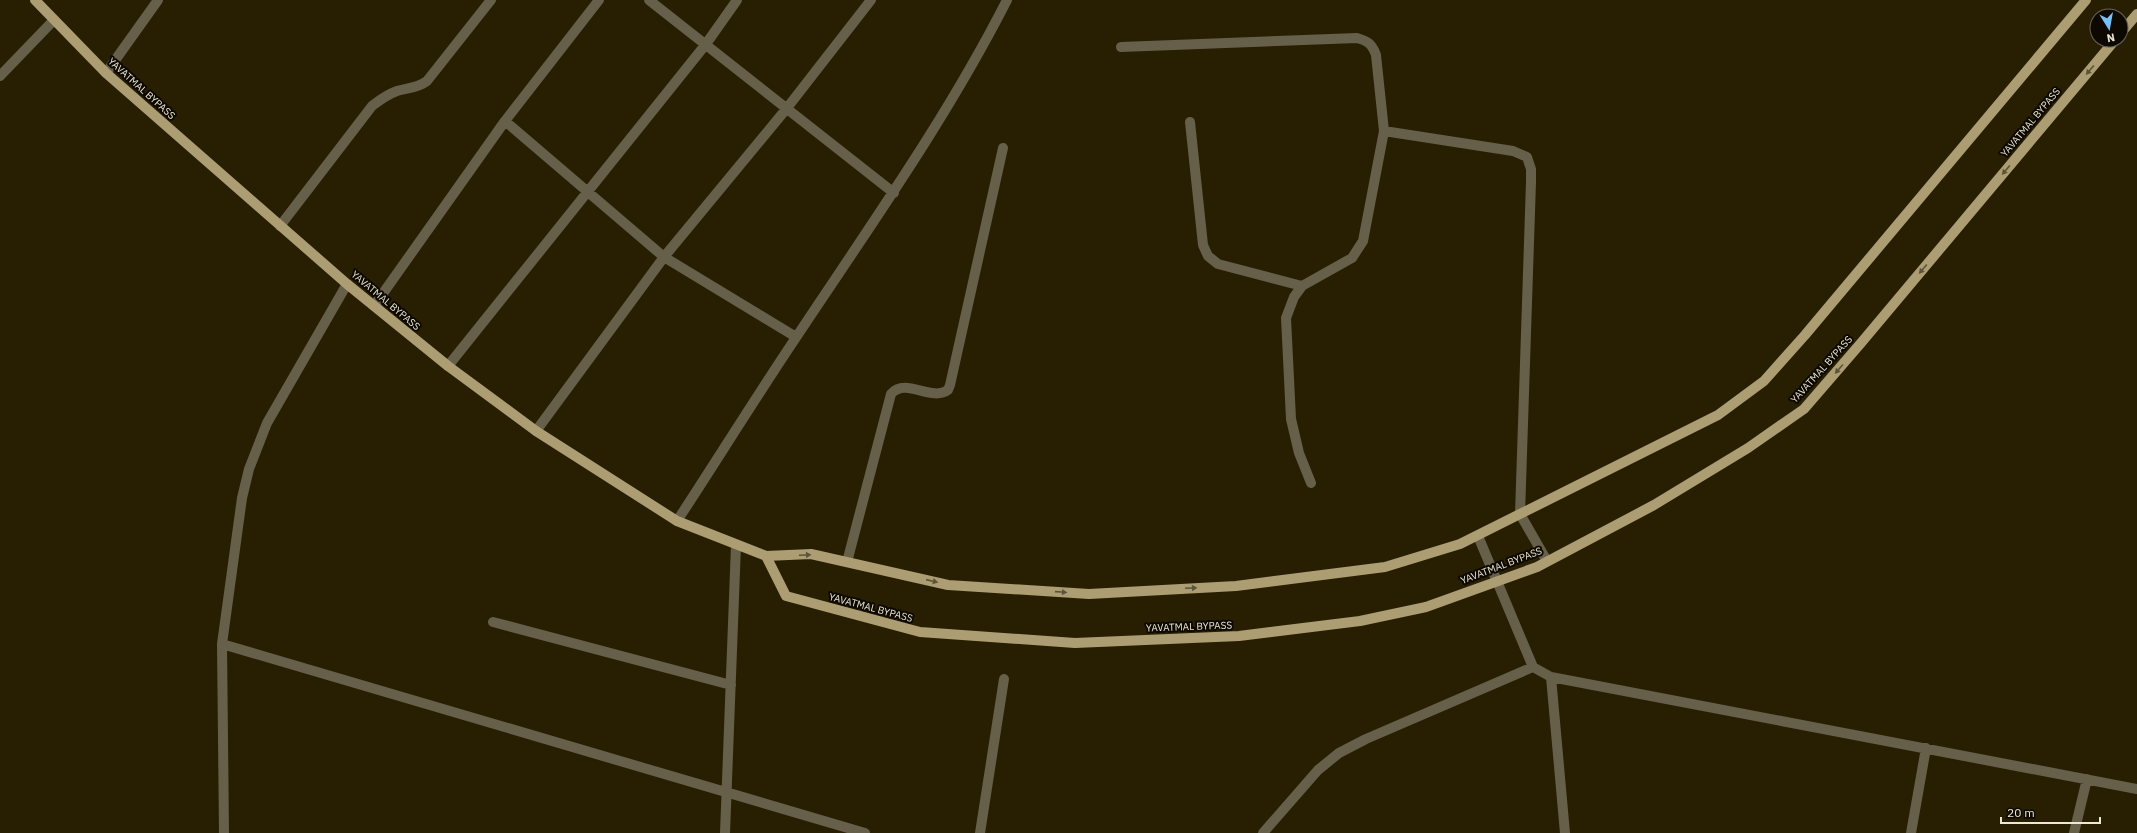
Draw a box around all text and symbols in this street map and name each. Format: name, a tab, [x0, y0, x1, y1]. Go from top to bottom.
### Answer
north arrow	[2089, 8, 2129, 48]
text: N	[2106, 30, 2116, 45]
street label: YAVATMAL BYPASS	[105, 55, 178, 122]
one-way arrow	[2085, 65, 2094, 75]
street label: YAVATMAL BYPASS	[1998, 85, 2063, 159]
one-way arrow	[2002, 164, 2011, 175]
one-way arrow	[1918, 264, 1927, 275]
street label: YAVATMAL BYPASS	[349, 268, 423, 333]
street label: YAVATMAL BYPASS	[1788, 333, 1855, 406]
one-way arrow	[1835, 364, 1844, 373]
street label: YAVATMAL BYPASS	[1459, 544, 1544, 587]
one-way arrow	[799, 551, 811, 558]
one-way arrow	[926, 579, 938, 585]
one-way arrow	[1185, 585, 1197, 592]
one-way arrow	[1055, 588, 1067, 595]
street label: YAVATMAL BYPASS	[828, 590, 914, 625]
street label: YAVATMAL BYPASS	[1146, 618, 1232, 634]
scale bar	[2001, 799, 2100, 825]
text: 20 m	[2007, 805, 2035, 820]

